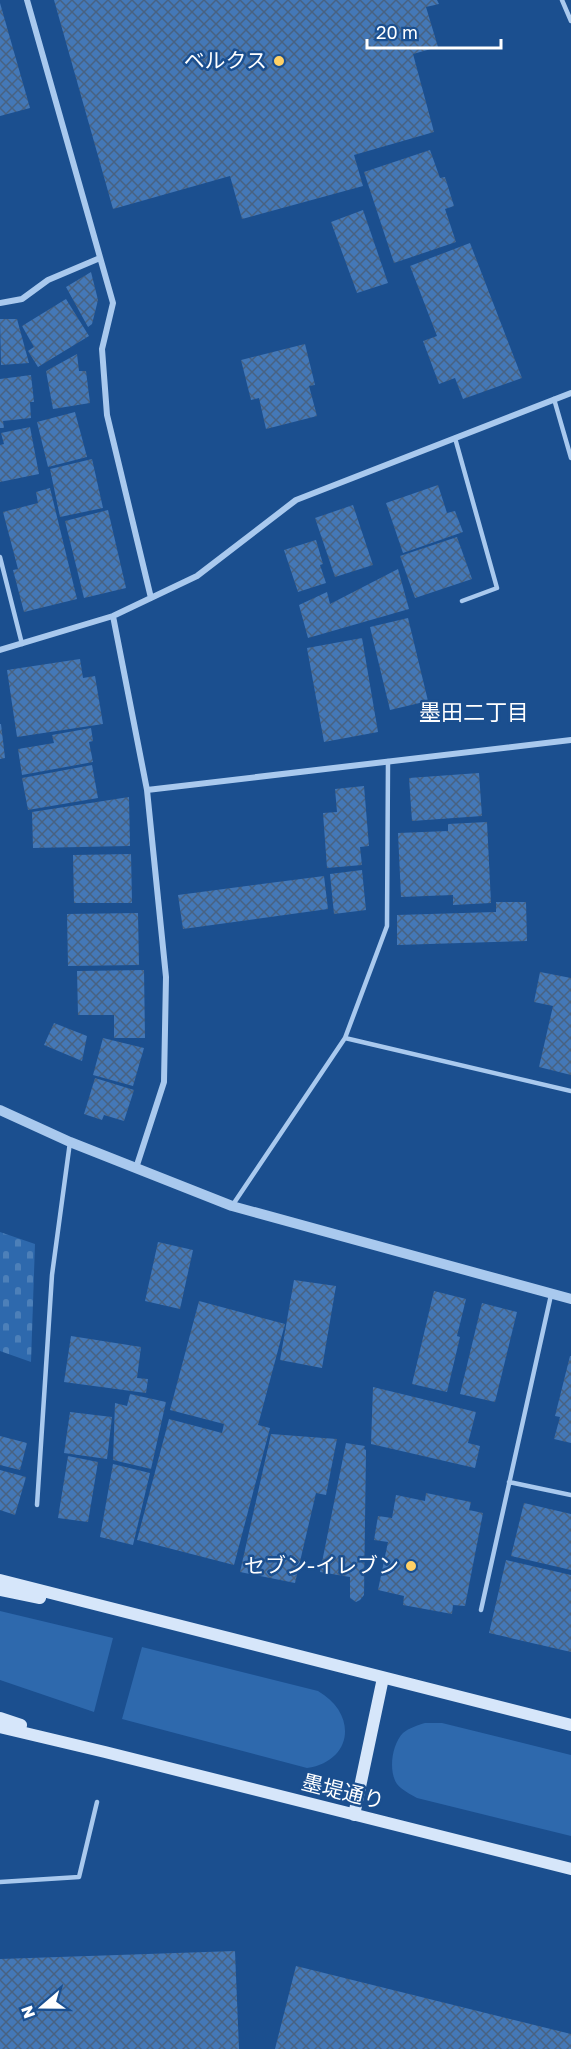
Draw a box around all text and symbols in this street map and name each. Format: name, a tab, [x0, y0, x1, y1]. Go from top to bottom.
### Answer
scale bar	[367, 12, 500, 50]
text: 20 m	[376, 21, 418, 43]
place label: ベルクス	[184, 47, 267, 73]
marker: ベルクス	[272, 54, 286, 68]
district label: 墨田二丁目	[419, 698, 529, 725]
place label: セブン-イレブン	[244, 1552, 399, 1578]
marker: セブン-イレブン	[404, 1559, 418, 1573]
street label: 墨堤通り	[299, 1768, 387, 1814]
north arrow	[12, 1977, 72, 2037]
text: N	[16, 2003, 39, 2021]

